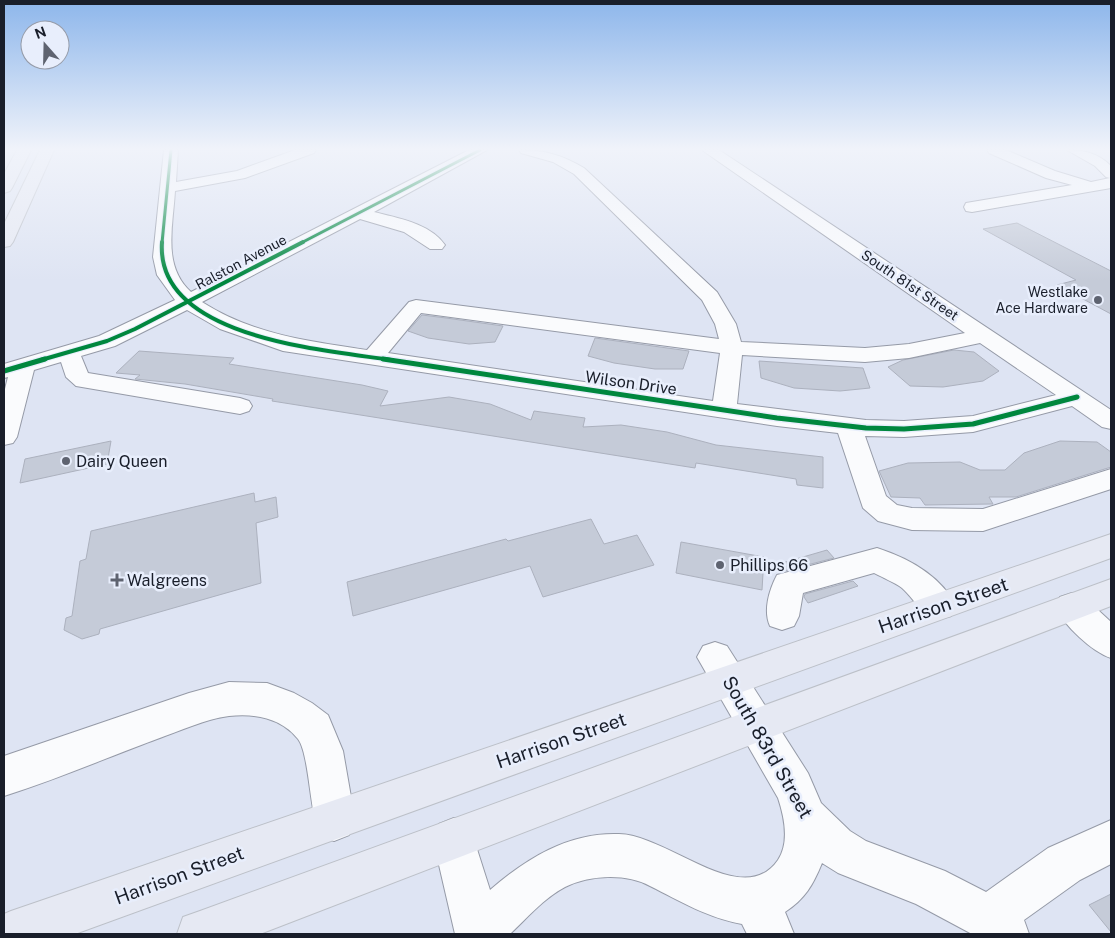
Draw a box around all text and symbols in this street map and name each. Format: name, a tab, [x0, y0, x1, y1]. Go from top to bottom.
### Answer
north arrow	[20, 20, 70, 70]
text: N	[33, 23, 48, 42]
street label: Ralston Avenue	[193, 231, 289, 293]
street label: South 81st Street	[858, 247, 962, 323]
place label: Westlake Ace Hardware	[996, 284, 1088, 316]
marker: Westlake Ace Hardware	[1092, 294, 1104, 306]
street label: Wilson Drive	[584, 367, 678, 399]
place label: Dairy Queen	[76, 452, 167, 471]
marker: Dairy Queen	[60, 455, 72, 467]
place label: Phillips 66	[730, 556, 808, 575]
marker: Phillips 66	[714, 559, 726, 571]
place label: Walgreens	[127, 571, 207, 590]
street label: Harrison Street	[875, 572, 1011, 638]
marker: Walgreens	[111, 574, 123, 586]
street label: South 83rd Street	[718, 672, 818, 822]
street label: Harrison Street	[493, 707, 629, 773]
street label: Harrison Street	[111, 841, 247, 909]

